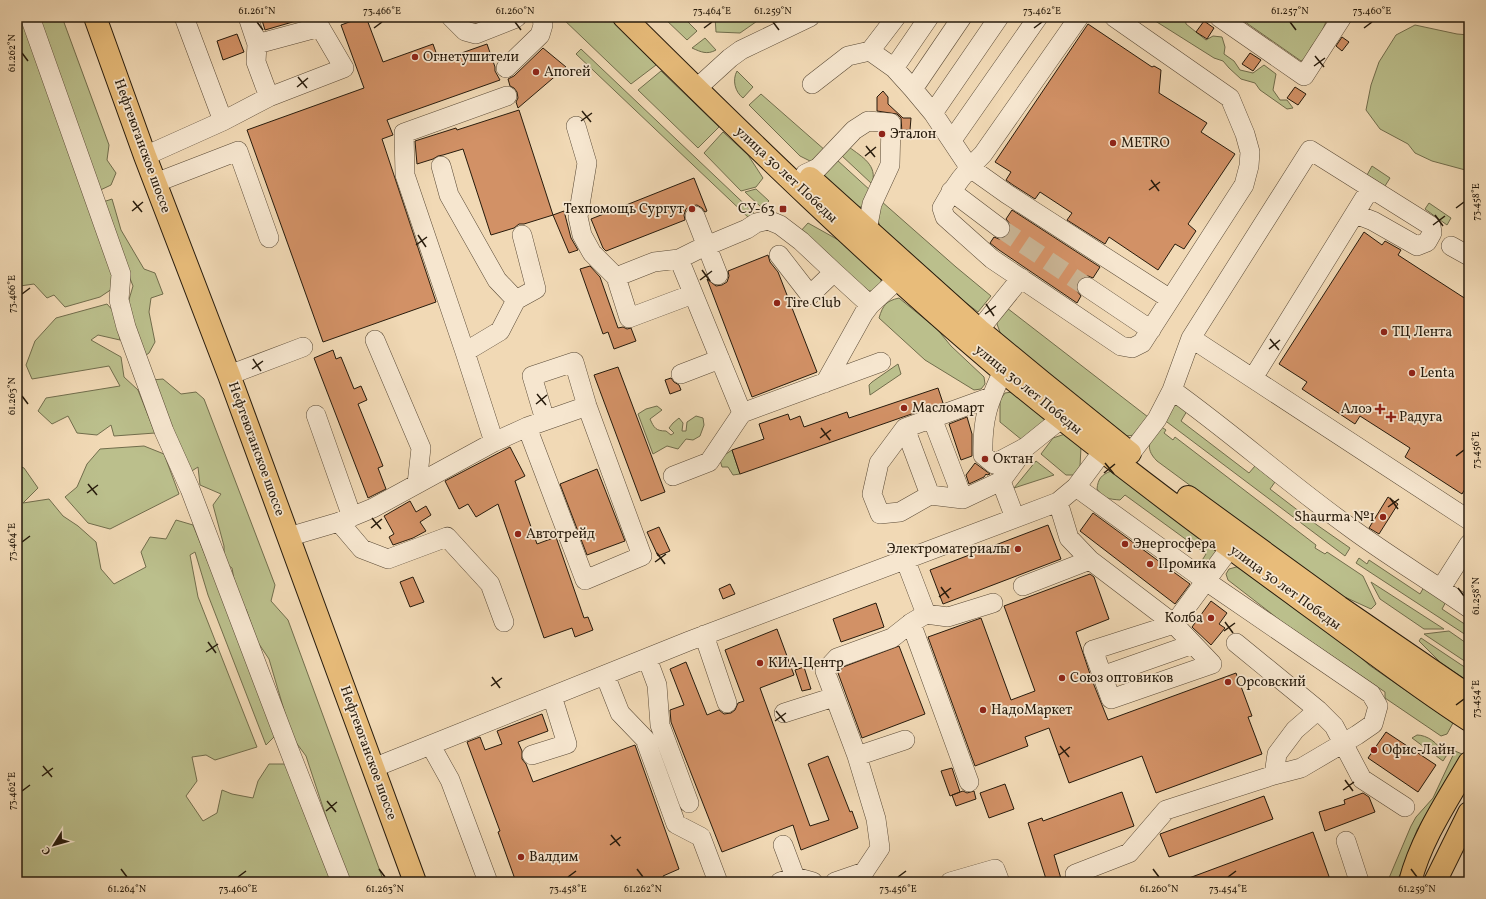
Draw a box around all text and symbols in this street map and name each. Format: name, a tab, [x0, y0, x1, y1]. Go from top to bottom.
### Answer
text: 61.261°N	[239, 4, 276, 18]
text: 73.466°E	[363, 4, 401, 18]
text: 61.260°N	[496, 4, 535, 18]
text: 73.464°E	[693, 4, 731, 18]
text: 61.259°N	[754, 4, 792, 18]
text: 73.462°E	[1023, 4, 1061, 18]
text: 61.257°N	[1271, 4, 1309, 18]
text: 73.460°E	[1353, 4, 1391, 18]
text: 61.262°N	[5, 33, 19, 72]
place label: Огнетушители	[423, 48, 519, 67]
marker: Огнетушители	[410, 52, 420, 62]
place label: Апогей	[544, 63, 591, 82]
marker: Апогей	[531, 67, 541, 77]
street label: Нефтеюганское шоссе	[109, 76, 175, 216]
street label: улица 30 лет Победы	[731, 122, 841, 228]
place label: Эталон	[890, 125, 937, 144]
marker: Эталон	[877, 129, 887, 139]
place label: METRO	[1121, 134, 1170, 153]
marker: METRO	[1108, 138, 1118, 148]
text: 73.458°E	[1469, 183, 1483, 221]
place label: Техпомощь Сургут	[563, 200, 684, 219]
place label: СУ-63	[738, 200, 775, 219]
marker: Техпомощь Сургут	[687, 204, 697, 214]
marker: СУ-63	[778, 204, 788, 214]
text: 73.466°E	[5, 275, 19, 313]
place label: Tire Club	[785, 294, 841, 313]
marker: Tire Club	[772, 298, 782, 308]
place label: ТЦ Лента	[1392, 323, 1452, 342]
marker: ТЦ Лента	[1379, 327, 1389, 337]
street label: улица 30 лет Победы	[970, 341, 1086, 439]
place label: Lenta	[1420, 364, 1455, 383]
marker: Lenta	[1407, 368, 1417, 378]
text: 61.263°N	[5, 376, 19, 415]
street label: Нефтеюганское шоссе	[223, 379, 289, 519]
place label: Масломарт	[912, 399, 984, 418]
place label: Алоэ	[1341, 400, 1372, 419]
marker: Масломарт	[899, 403, 909, 413]
marker: Алоэ	[1375, 404, 1385, 414]
place label: Радуга	[1399, 408, 1443, 427]
marker: Радуга	[1386, 412, 1396, 422]
text: 73.456°E	[1469, 431, 1483, 469]
place label: Октан	[993, 450, 1034, 469]
marker: Октан	[980, 454, 990, 464]
place label: Shaurma №1	[1294, 508, 1375, 527]
marker: Shaurma №1	[1378, 512, 1388, 522]
text: 73.464°E	[5, 523, 19, 561]
place label: Автотрейд	[526, 525, 595, 544]
marker: Автотрейд	[513, 529, 523, 539]
place label: Энергосфера	[1133, 535, 1216, 554]
marker: Энергосфера	[1120, 539, 1130, 549]
place label: Электроматериалы	[887, 540, 1010, 559]
street label: улица 30 лет Победы	[1225, 541, 1345, 635]
marker: Электроматериалы	[1013, 544, 1023, 554]
place label: Промика	[1158, 555, 1216, 574]
marker: Промика	[1145, 559, 1155, 569]
text: 61.258°N	[1469, 577, 1483, 615]
place label: Колба	[1165, 609, 1203, 628]
marker: Колба	[1206, 613, 1216, 623]
place label: КИА-Центр	[768, 654, 844, 673]
marker: КИА-Центр	[755, 658, 765, 668]
place label: Союз оптовиков	[1070, 669, 1173, 688]
marker: Союз оптовиков	[1057, 673, 1067, 683]
place label: Орсовский	[1236, 673, 1306, 692]
marker: Орсовский	[1223, 677, 1233, 687]
text: 73.454°E	[1469, 680, 1483, 718]
street label: Нефтеюганское шоссе	[335, 683, 401, 823]
place label: НадоМаркет	[991, 701, 1072, 720]
marker: НадоМаркет	[978, 705, 988, 715]
place label: Офис-Лайн	[1382, 741, 1455, 760]
marker: Офис-Лайн	[1369, 745, 1379, 755]
text: 73.462°E	[5, 772, 19, 810]
north arrow	[34, 825, 74, 865]
text: С	[39, 843, 55, 857]
place label: Валдим	[529, 848, 579, 867]
marker: Валдим	[516, 852, 526, 862]
text: 61.264°N	[108, 882, 147, 896]
text: 73.460°E	[219, 882, 257, 896]
text: 61.263°N	[366, 882, 405, 896]
text: 73.458°E	[549, 882, 587, 896]
text: 61.262°N	[624, 882, 663, 896]
text: 73.456°E	[879, 882, 917, 896]
text: 61.260°N	[1140, 882, 1179, 896]
text: 73.454°E	[1209, 882, 1247, 896]
text: 61.259°N	[1398, 882, 1436, 896]

